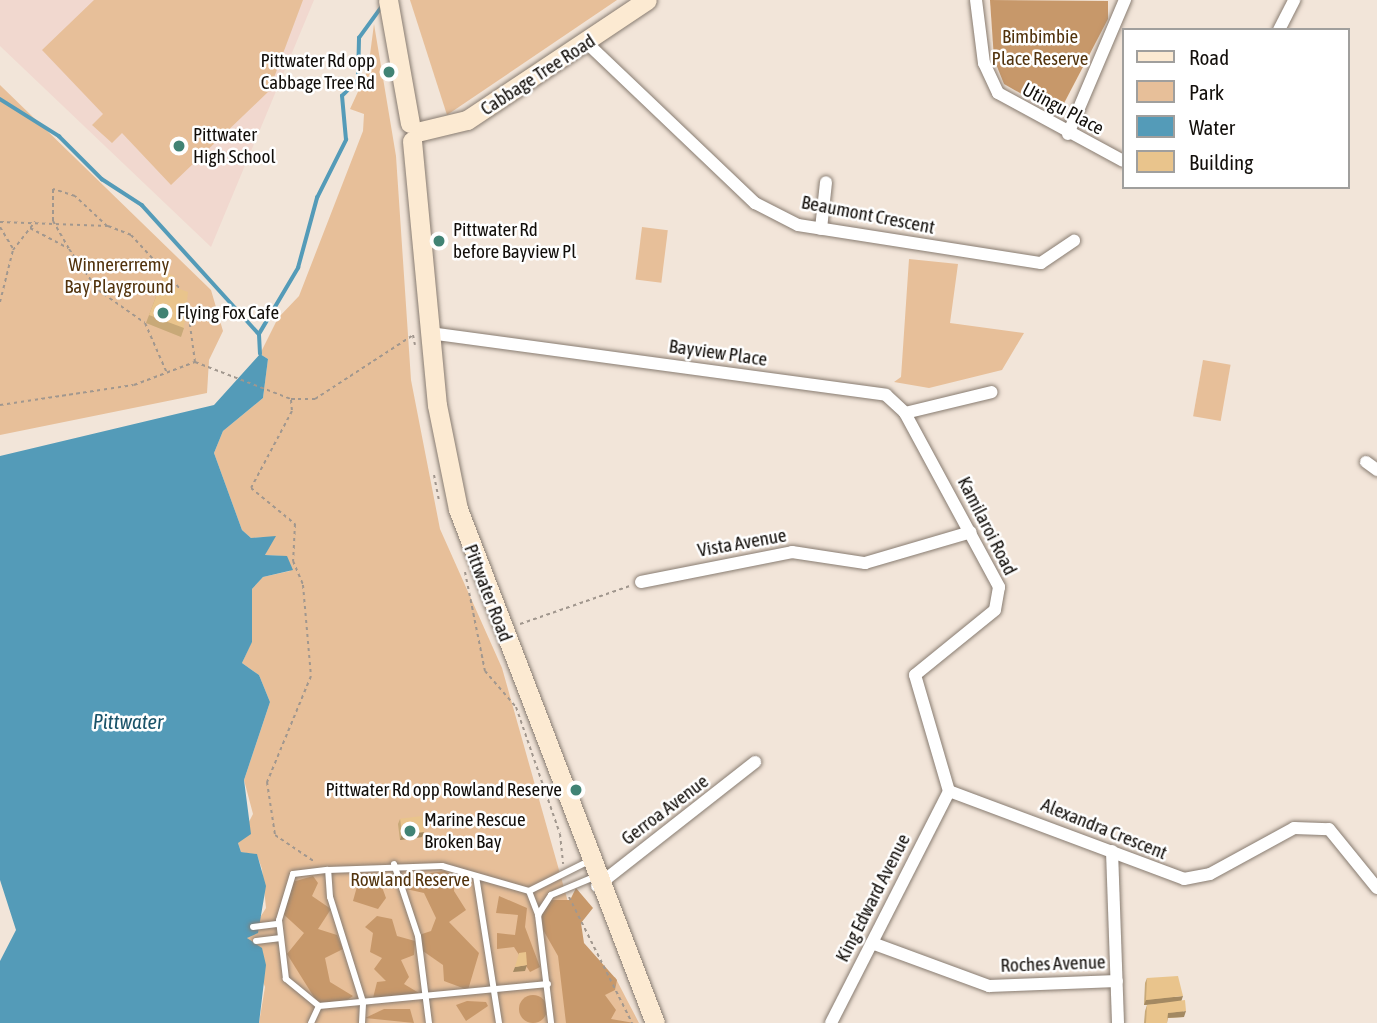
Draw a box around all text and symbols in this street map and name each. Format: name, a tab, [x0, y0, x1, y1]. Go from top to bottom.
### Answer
park label: Bimbimbie Place Reserve	[992, 26, 1088, 70]
legend	[1122, 28, 1349, 189]
street label: Cabbage Tree Road	[476, 29, 600, 121]
text: Road	[1189, 45, 1229, 69]
place label: Pittwater Rd opp Cabbage Tree Rd	[261, 50, 375, 94]
marker: Pittwater Rd opp Cabbage Tree Rd	[381, 64, 397, 80]
street label: Utingu Place	[1018, 78, 1108, 140]
text: Park	[1189, 80, 1224, 104]
text: Water	[1189, 115, 1235, 139]
place label: Pittwater High School	[193, 124, 276, 168]
marker: Pittwater High School	[171, 138, 187, 154]
text: Building	[1189, 150, 1253, 174]
street label: Beaumont Crescent	[799, 191, 937, 239]
place label: Pittwater Rd before Bayview Pl	[453, 219, 576, 263]
marker: Pittwater Rd before Bayview Pl	[431, 233, 447, 249]
park label: Winnererremy Bay Playground	[64, 254, 174, 298]
place label: Flying Fox Cafe	[177, 302, 279, 324]
marker: Flying Fox Cafe	[155, 305, 171, 321]
street label: Bayview Place	[667, 335, 769, 371]
street label: Kamilaroi Road	[952, 473, 1022, 579]
street label: Vista Avenue	[696, 524, 788, 562]
street label: Pittwater Road	[459, 541, 517, 645]
water label: Pittwater	[93, 708, 163, 734]
street label: Gerroa Avenue	[617, 770, 713, 850]
place label: Pittwater Rd opp Rowland Reserve	[325, 779, 562, 801]
marker: Pittwater Rd opp Rowland Reserve	[568, 782, 584, 798]
street label: Alexandra Crescent	[1038, 793, 1170, 865]
place label: Marine Rescue Broken Bay	[424, 809, 526, 853]
marker: Marine Rescue Broken Bay	[402, 823, 418, 839]
street label: King Edward Avenue	[831, 830, 915, 966]
park label: Rowland Reserve	[350, 869, 470, 891]
street label: Roches Avenue	[1000, 951, 1106, 977]

